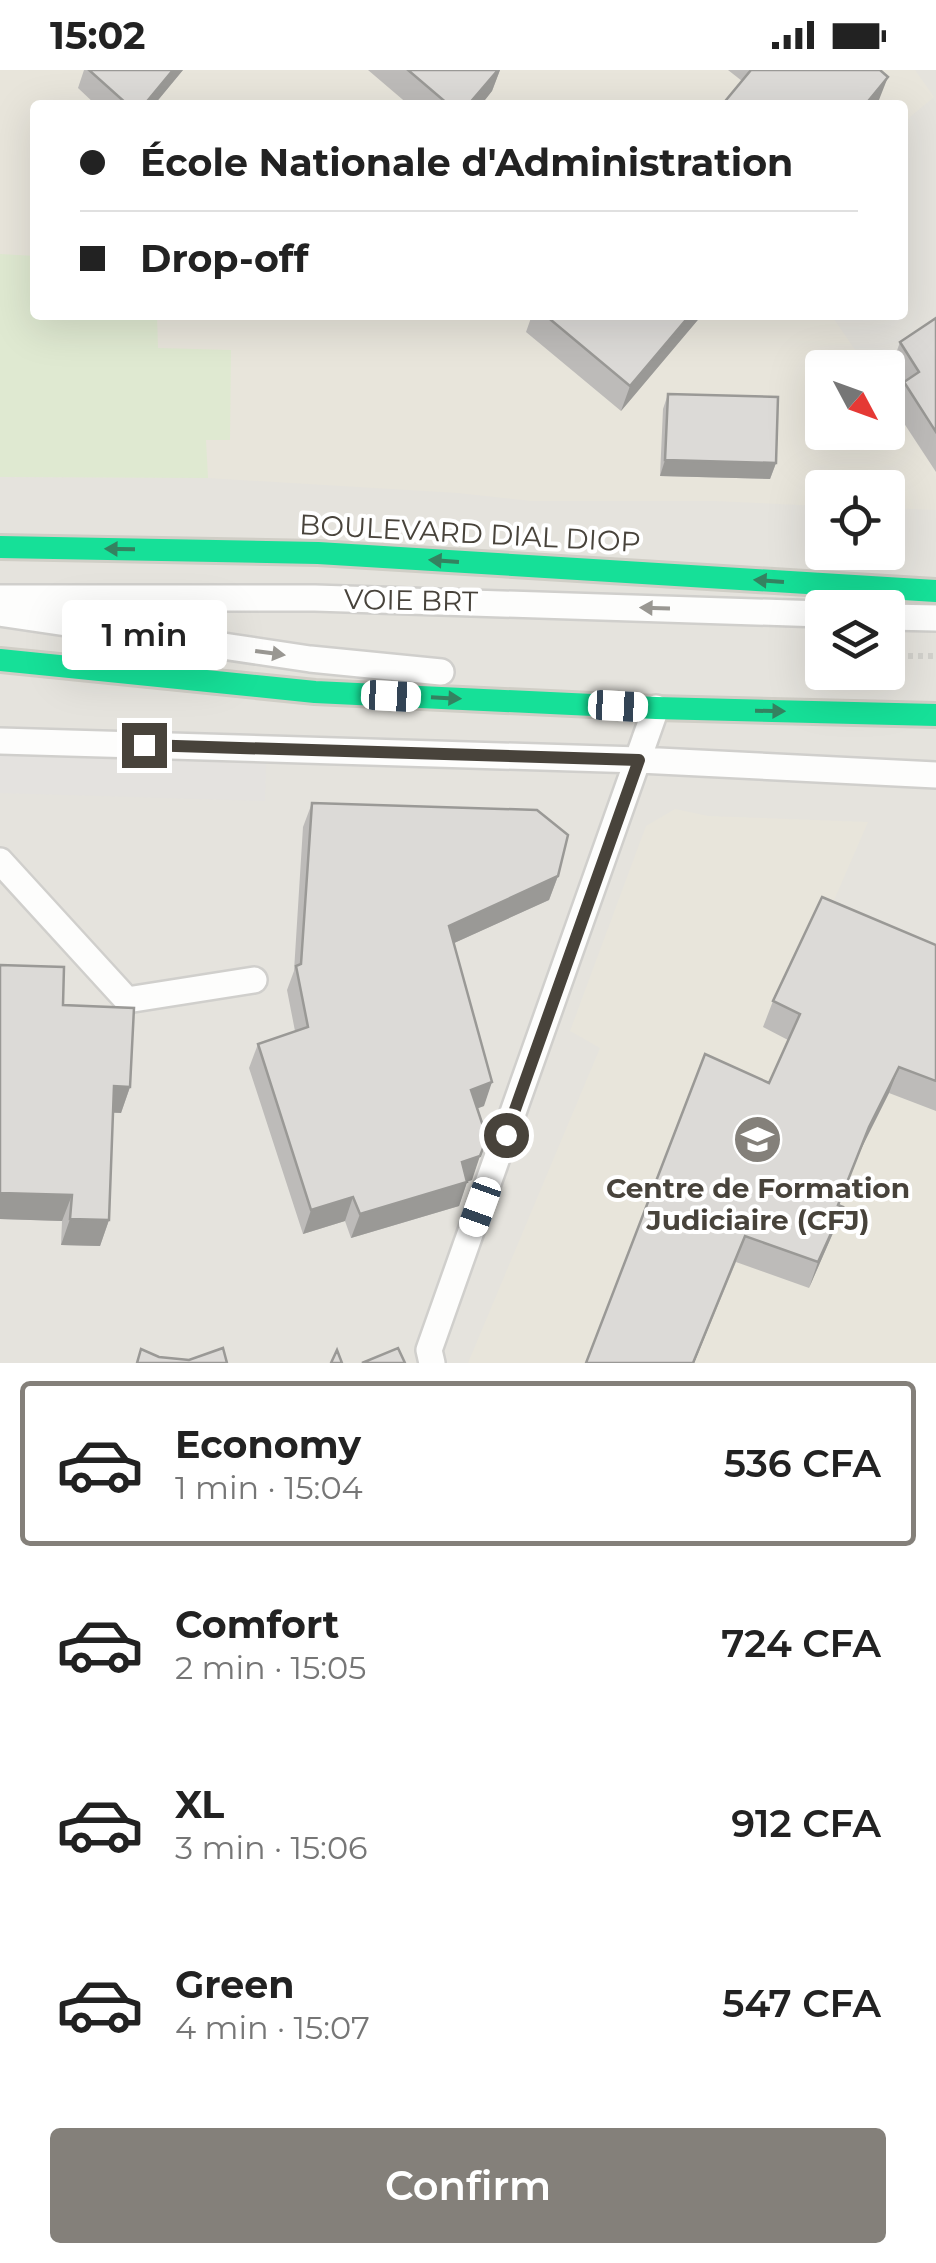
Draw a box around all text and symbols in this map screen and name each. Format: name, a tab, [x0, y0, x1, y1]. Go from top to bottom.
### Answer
text: 15:02	[50, 12, 146, 59]
text: École Nationale d'Administration	[140, 139, 793, 186]
text: Drop-off	[140, 235, 309, 282]
north arrow	[805, 350, 905, 450]
map controls	[805, 350, 905, 690]
button: locate	[805, 470, 905, 570]
street label: BOULEVARD DIAL DIOP	[298, 507, 642, 559]
one-way arrow	[103, 541, 135, 557]
one-way arrow	[428, 553, 460, 569]
one-way arrow	[752, 573, 784, 589]
street label: VOIE BRT	[344, 582, 478, 618]
button: layers	[805, 590, 905, 690]
callout: 1 min	[62, 600, 226, 670]
one-way arrow	[639, 600, 671, 616]
text: 1 min	[102, 615, 187, 654]
one-way arrow	[254, 646, 286, 661]
car	[360, 679, 422, 713]
car	[587, 689, 649, 723]
one-way arrow	[430, 690, 462, 706]
one-way arrow	[755, 703, 787, 719]
route end	[122, 723, 167, 768]
route start	[484, 1113, 529, 1158]
school or university icon: Centre de Formation Judiciaire (CFJ)	[732, 1114, 784, 1166]
place label: Centre de Formation Judiciaire (CFJ)	[606, 1171, 910, 1237]
car	[456, 1174, 504, 1240]
icon: car	[55, 1419, 145, 1509]
text: Economy	[175, 1421, 361, 1468]
text: 536 CFA	[724, 1440, 881, 1487]
text: 1 min · 15:04	[175, 1468, 363, 1507]
icon: car	[55, 1599, 145, 1689]
text: Comfort	[175, 1601, 339, 1648]
text: 724 CFA	[721, 1620, 881, 1667]
text: 2 min · 15:05	[175, 1648, 366, 1687]
icon: car	[55, 1779, 145, 1869]
text: XL	[175, 1781, 224, 1828]
text: 912 CFA	[731, 1800, 881, 1847]
text: 3 min · 15:06	[175, 1828, 368, 1867]
icon: car	[55, 1959, 145, 2049]
text: Green	[175, 1961, 295, 2008]
text: 547 CFA	[722, 1980, 881, 2027]
text: 4 min · 15:07	[175, 2008, 370, 2047]
button: Confirm	[50, 2128, 886, 2243]

